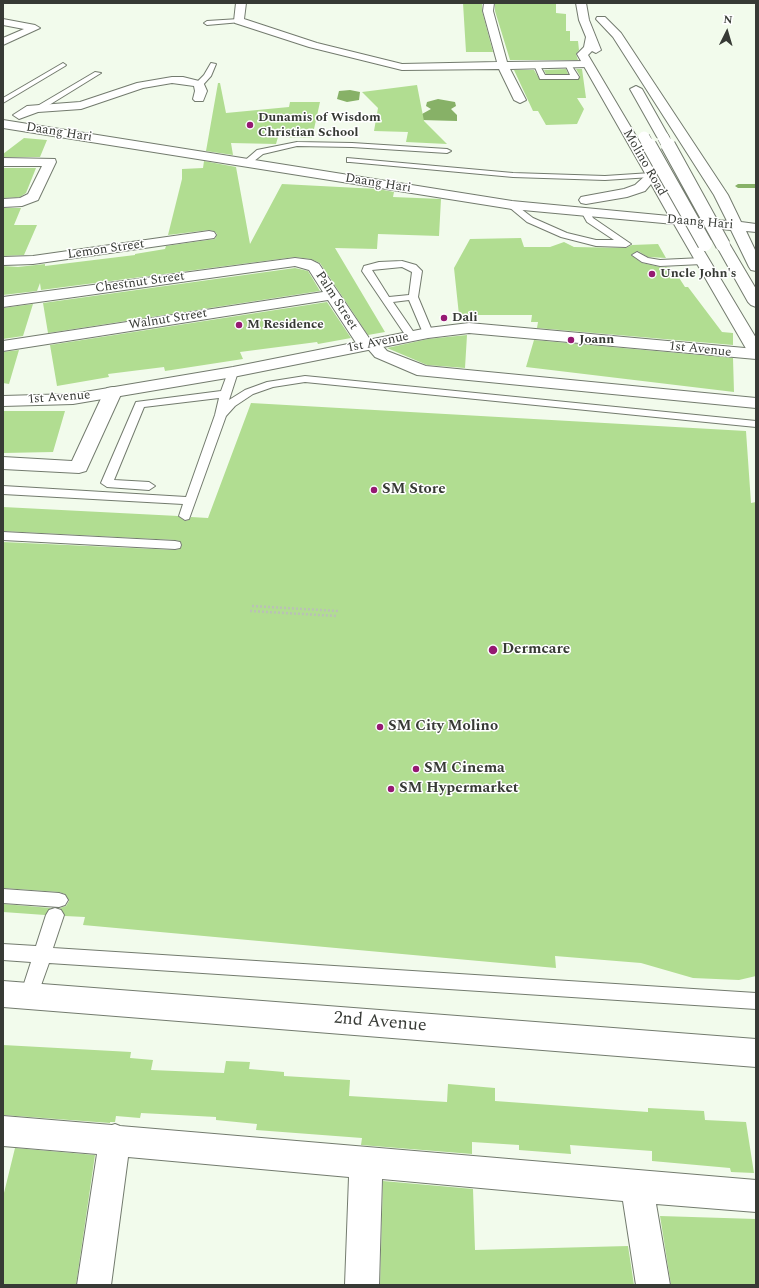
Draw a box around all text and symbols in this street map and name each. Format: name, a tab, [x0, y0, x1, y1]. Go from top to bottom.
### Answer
text: N	[723, 11, 733, 28]
north arrow	[707, 12, 747, 52]
place label: Dunamis of Wisdom Christian School	[258, 110, 381, 141]
street label: Daang Hari	[25, 120, 93, 146]
marker: Dunamis of Wisdom Christian School	[245, 120, 255, 130]
street label: Molino Road	[619, 127, 669, 199]
street label: Daang Hari	[344, 171, 412, 197]
street label: Daang Hari	[666, 212, 734, 234]
street label: Lemon Street	[66, 237, 146, 263]
place label: Uncle John's	[660, 266, 737, 282]
street label: Chestnut Street	[94, 269, 186, 297]
street label: Palm Street	[311, 269, 361, 333]
marker: Uncle John's	[647, 269, 657, 279]
street label: Walnut Street	[128, 306, 208, 334]
place label: Dali	[452, 310, 478, 326]
marker: Dali	[439, 313, 449, 323]
place label: M Residence	[247, 317, 324, 333]
marker: M Residence	[234, 320, 244, 330]
street label: 1st Avenue	[346, 329, 410, 357]
place label: Joann	[579, 332, 614, 348]
marker: Joann	[566, 335, 576, 345]
street label: 1st Avenue	[668, 339, 732, 361]
street label: 1st Avenue	[27, 388, 91, 408]
place label: SM Store	[382, 481, 446, 499]
marker: SM Store	[369, 485, 379, 495]
place label: Dermcare	[502, 641, 570, 659]
marker: Dermcare	[487, 644, 499, 656]
place label: SM City Molino	[388, 718, 498, 736]
marker: SM City Molino	[375, 722, 385, 732]
place label: SM Cinema	[424, 760, 505, 778]
marker: SM Cinema	[411, 764, 421, 774]
place label: SM Hypermarket	[399, 780, 519, 798]
marker: SM Hypermarket	[386, 784, 396, 794]
street label: 2nd Avenue	[333, 1008, 427, 1038]

